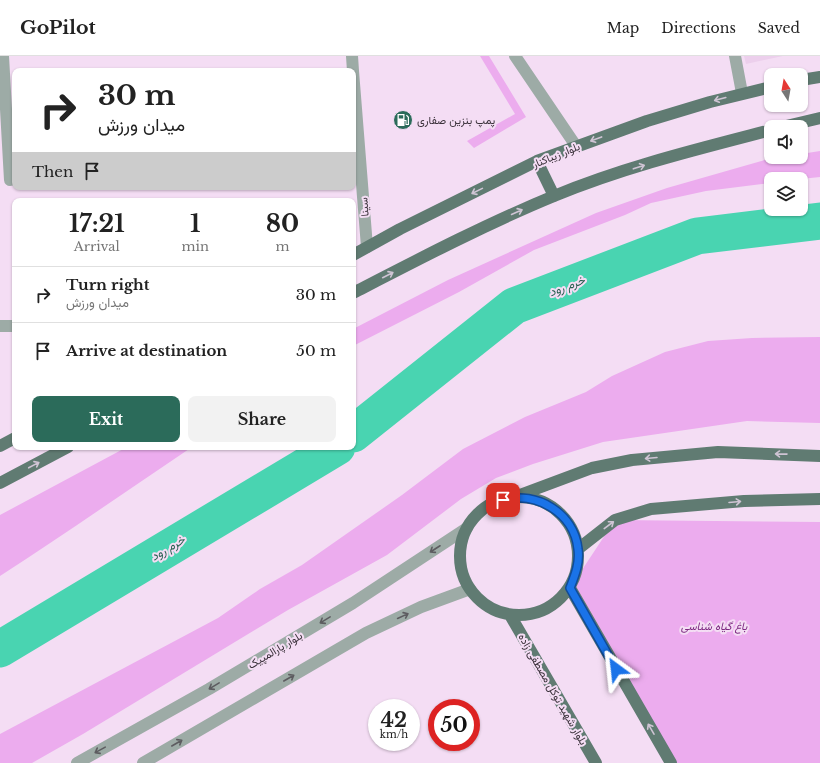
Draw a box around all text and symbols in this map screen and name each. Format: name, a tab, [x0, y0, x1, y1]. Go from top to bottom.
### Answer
text: GoPilot	[20, 16, 96, 39]
text: Map	[607, 19, 639, 37]
text: Directions	[661, 19, 736, 37]
text: Saved	[758, 19, 800, 37]
north arrow	[764, 68, 808, 112]
map controls	[764, 68, 808, 216]
text: 30 m	[98, 78, 175, 113]
icon: right	[32, 84, 84, 136]
one-way arrow	[713, 96, 726, 103]
fuel station icon: پمپ بنزین صفاری	[392, 109, 414, 131]
place label: پمپ بنزین صفاری	[417, 113, 495, 128]
text: میدان ورزش	[98, 114, 185, 136]
button: sound	[764, 120, 808, 164]
one-way arrow	[590, 136, 602, 144]
street label: بلوار زیباکنار	[529, 139, 582, 171]
icon: arrive	[81, 160, 103, 182]
text: Then	[32, 162, 73, 181]
one-way arrow	[633, 162, 645, 170]
button: layers	[764, 172, 808, 216]
one-way arrow	[471, 188, 483, 196]
street label: سینا	[356, 196, 372, 217]
one-way arrow	[511, 208, 523, 216]
text: 17:21	[69, 209, 125, 238]
text: 1	[190, 209, 200, 238]
text: 80	[266, 209, 299, 238]
text: Arrival	[74, 238, 120, 255]
text: min	[182, 238, 209, 255]
text: m	[275, 238, 289, 255]
one-way arrow	[381, 271, 393, 278]
water label: خرم رود	[547, 272, 588, 300]
text: Turn right	[66, 275, 149, 294]
icon: right	[32, 284, 54, 306]
text: 30 m	[296, 285, 336, 304]
text: میدان ورزش	[66, 294, 129, 311]
icon: arrive	[32, 340, 54, 362]
text: Arrive at destination	[66, 341, 227, 360]
text: 50 m	[296, 341, 336, 360]
button: Exit	[32, 396, 180, 442]
button: Share	[188, 396, 336, 442]
one-way arrow	[775, 450, 788, 458]
one-way arrow	[645, 455, 658, 462]
one-way arrow	[28, 461, 40, 468]
pin	[486, 483, 520, 517]
icon: arrive	[492, 489, 514, 511]
one-way arrow	[728, 498, 741, 505]
one-way arrow	[603, 521, 614, 529]
water label: خرم رود	[148, 531, 189, 564]
one-way arrow	[429, 545, 440, 554]
one-way arrow	[397, 612, 409, 619]
one-way arrow	[319, 616, 331, 624]
park label: باغ گیاه شناسی	[681, 619, 748, 634]
street label: بلوار پارالمپیک	[245, 628, 305, 673]
street label: بلوار شهید توکل مصطفی زاده	[515, 631, 591, 747]
position arrow	[595, 648, 637, 690]
one-way arrow	[283, 674, 295, 682]
one-way arrow	[208, 683, 220, 691]
speed limit sign: 50	[428, 699, 480, 751]
text: 42	[381, 708, 407, 732]
one-way arrow	[647, 723, 655, 735]
text: km/h	[380, 728, 408, 741]
one-way arrow	[171, 739, 183, 747]
one-way arrow	[94, 747, 106, 754]

